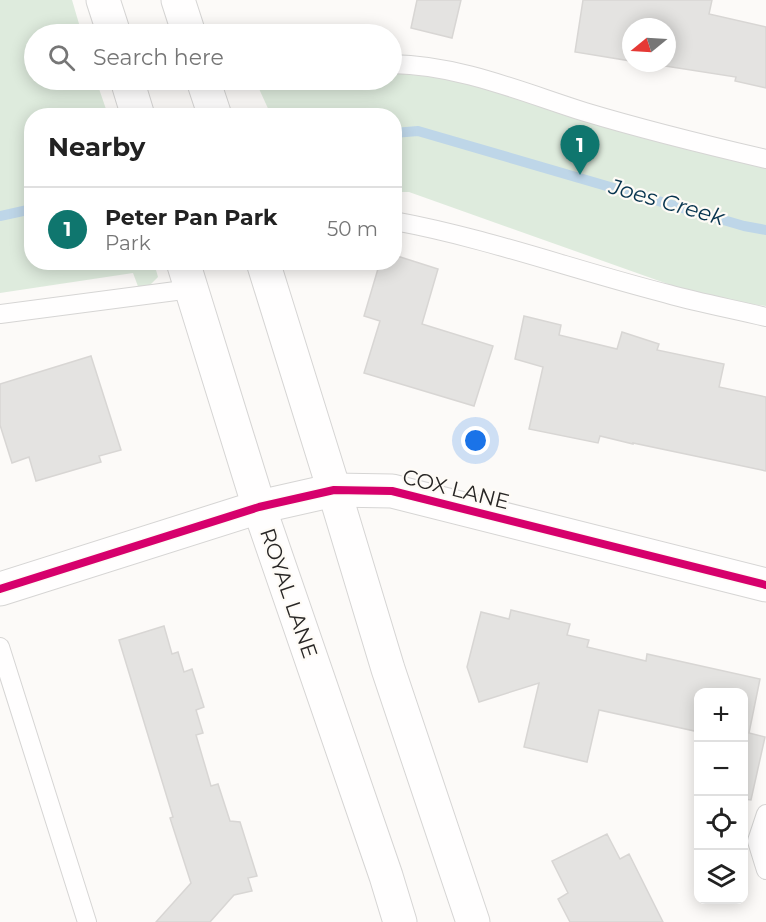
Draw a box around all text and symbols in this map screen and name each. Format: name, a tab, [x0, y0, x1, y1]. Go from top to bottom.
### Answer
north arrow	[622, 18, 676, 72]
search box	[24, 24, 402, 90]
icon: search	[45, 41, 78, 74]
text: Search here	[93, 44, 224, 71]
pin: 1	[560, 126, 600, 175]
text: Nearby	[48, 131, 145, 163]
water label: Joes Creek	[605, 172, 728, 232]
text: Peter Pan Park	[105, 204, 277, 231]
text: 1	[64, 217, 71, 241]
text: 50 m	[327, 217, 378, 241]
text: Park	[105, 231, 151, 255]
your location	[461, 426, 490, 455]
street label: COX LANE	[400, 464, 512, 514]
street label: ROYAL LANE	[255, 525, 323, 661]
map controls	[694, 688, 748, 904]
button: +	[694, 688, 748, 742]
button: −	[694, 742, 748, 796]
button: locate	[694, 796, 748, 850]
button: layers	[694, 850, 748, 904]

